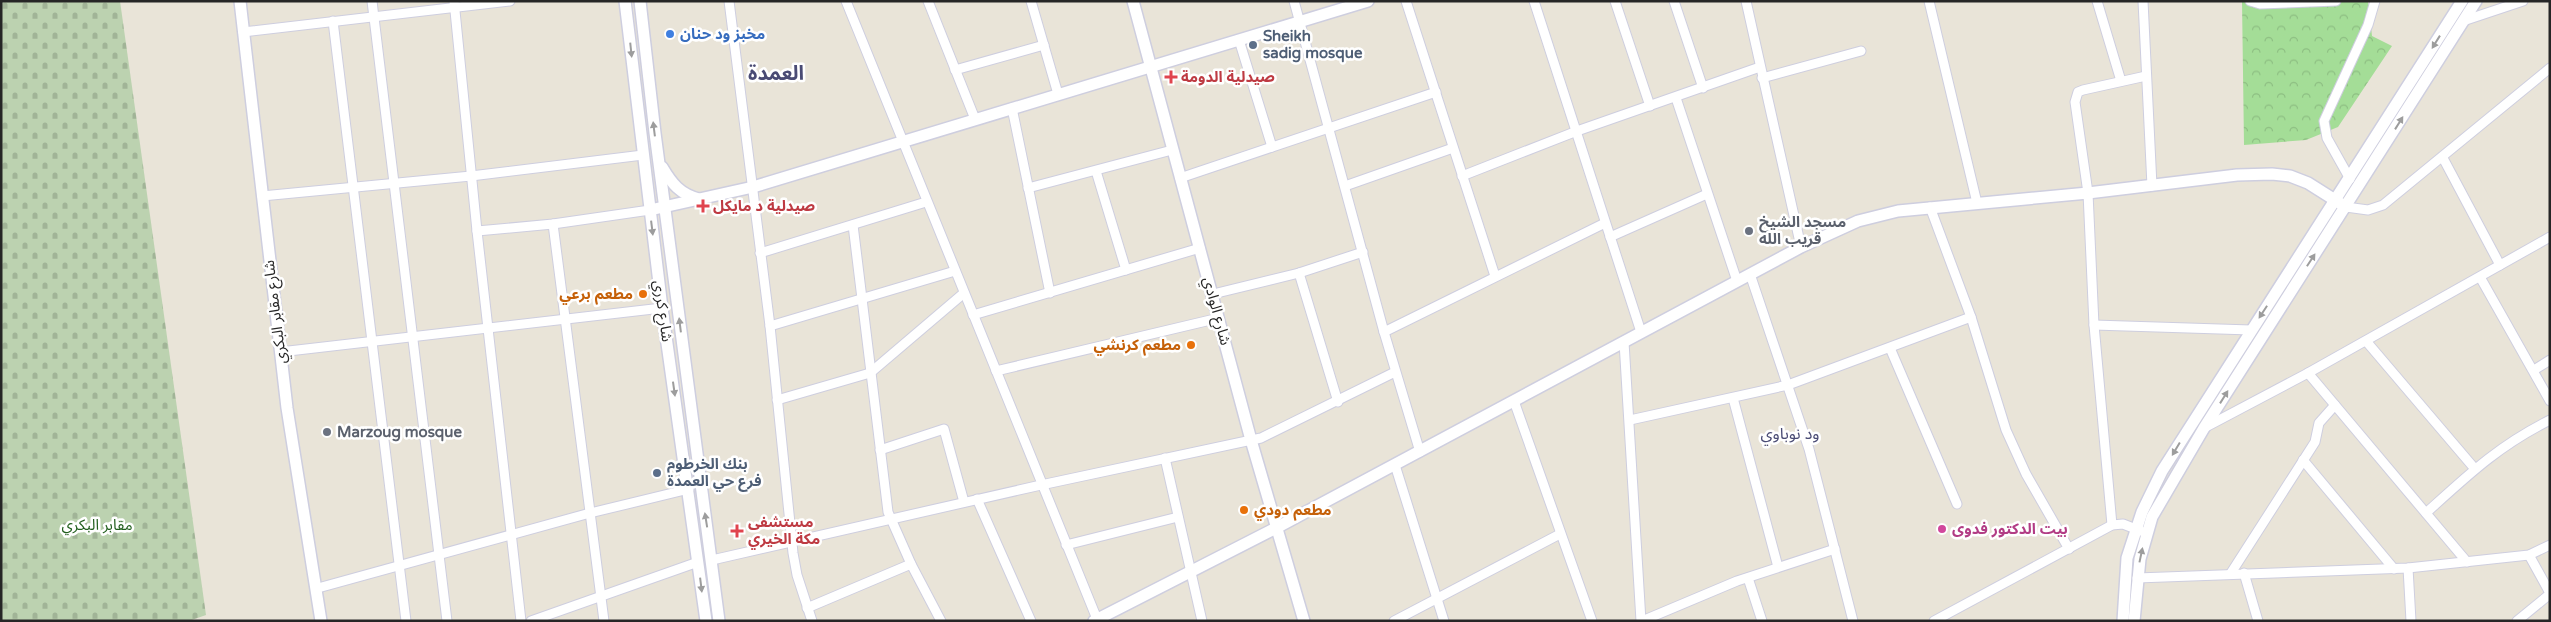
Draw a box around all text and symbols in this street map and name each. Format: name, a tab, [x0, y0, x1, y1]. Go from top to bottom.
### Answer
place label: مخبز ود حنان	[680, 25, 765, 43]
place label: Sheikh sadig mosque	[1263, 27, 1363, 63]
marker: مخبز ود حنان	[664, 28, 676, 40]
one-way arrow	[2431, 36, 2441, 49]
marker: Sheikh sadig mosque	[1247, 39, 1259, 51]
one-way arrow	[627, 42, 635, 58]
district label: العمدة	[748, 62, 804, 86]
place label: صيدلية الدومة	[1181, 68, 1275, 86]
marker: صيدلية الدومة	[1165, 71, 1177, 83]
one-way arrow	[2394, 116, 2404, 129]
one-way arrow	[650, 120, 658, 136]
place label: صيدلية د مايكل	[713, 197, 816, 215]
marker: صيدلية د مايكل	[697, 200, 709, 212]
place label: مسجد الشيخ قريب الله	[1759, 213, 1846, 248]
one-way arrow	[648, 221, 656, 237]
marker: مسجد الشيخ قريب الله	[1743, 225, 1755, 237]
one-way arrow	[2307, 253, 2316, 266]
street label: شارع مقابر البكري	[260, 259, 293, 365]
street label: شارع الوادي	[1196, 275, 1235, 348]
street label: شارع كرري	[647, 279, 676, 344]
place label: مطعم برعي	[559, 285, 633, 305]
marker: مطعم برعي	[637, 288, 649, 300]
one-way arrow	[2259, 305, 2268, 318]
one-way arrow	[675, 316, 683, 332]
place label: مطعم كرنشي	[1094, 336, 1181, 356]
marker: مطعم كرنشي	[1185, 339, 1197, 351]
one-way arrow	[670, 382, 678, 398]
one-way arrow	[2219, 390, 2229, 403]
place label: Marzoug mosque	[337, 423, 462, 442]
district label: ود نوباوي	[1760, 424, 1820, 446]
marker: Marzoug mosque	[321, 426, 333, 438]
one-way arrow	[2171, 442, 2180, 455]
place label: بنك الخرطوم فرع حي العمدة	[667, 455, 762, 492]
marker: بنك الخرطوم فرع حي العمدة	[651, 467, 663, 479]
place label: مطعم دودي	[1254, 501, 1332, 521]
marker: مطعم دودي	[1238, 504, 1250, 516]
one-way arrow	[701, 512, 709, 528]
place label: مستشفى مكة الخيري	[748, 513, 820, 550]
park label: مقابر البكري	[61, 516, 133, 536]
place label: بيت الدكتور فدوى	[1952, 520, 2068, 538]
marker: بيت الدكتور فدوى	[1936, 523, 1948, 535]
marker: مستشفى مكة الخيري	[730, 524, 744, 538]
one-way arrow	[2137, 547, 2145, 563]
one-way arrow	[697, 577, 705, 593]

